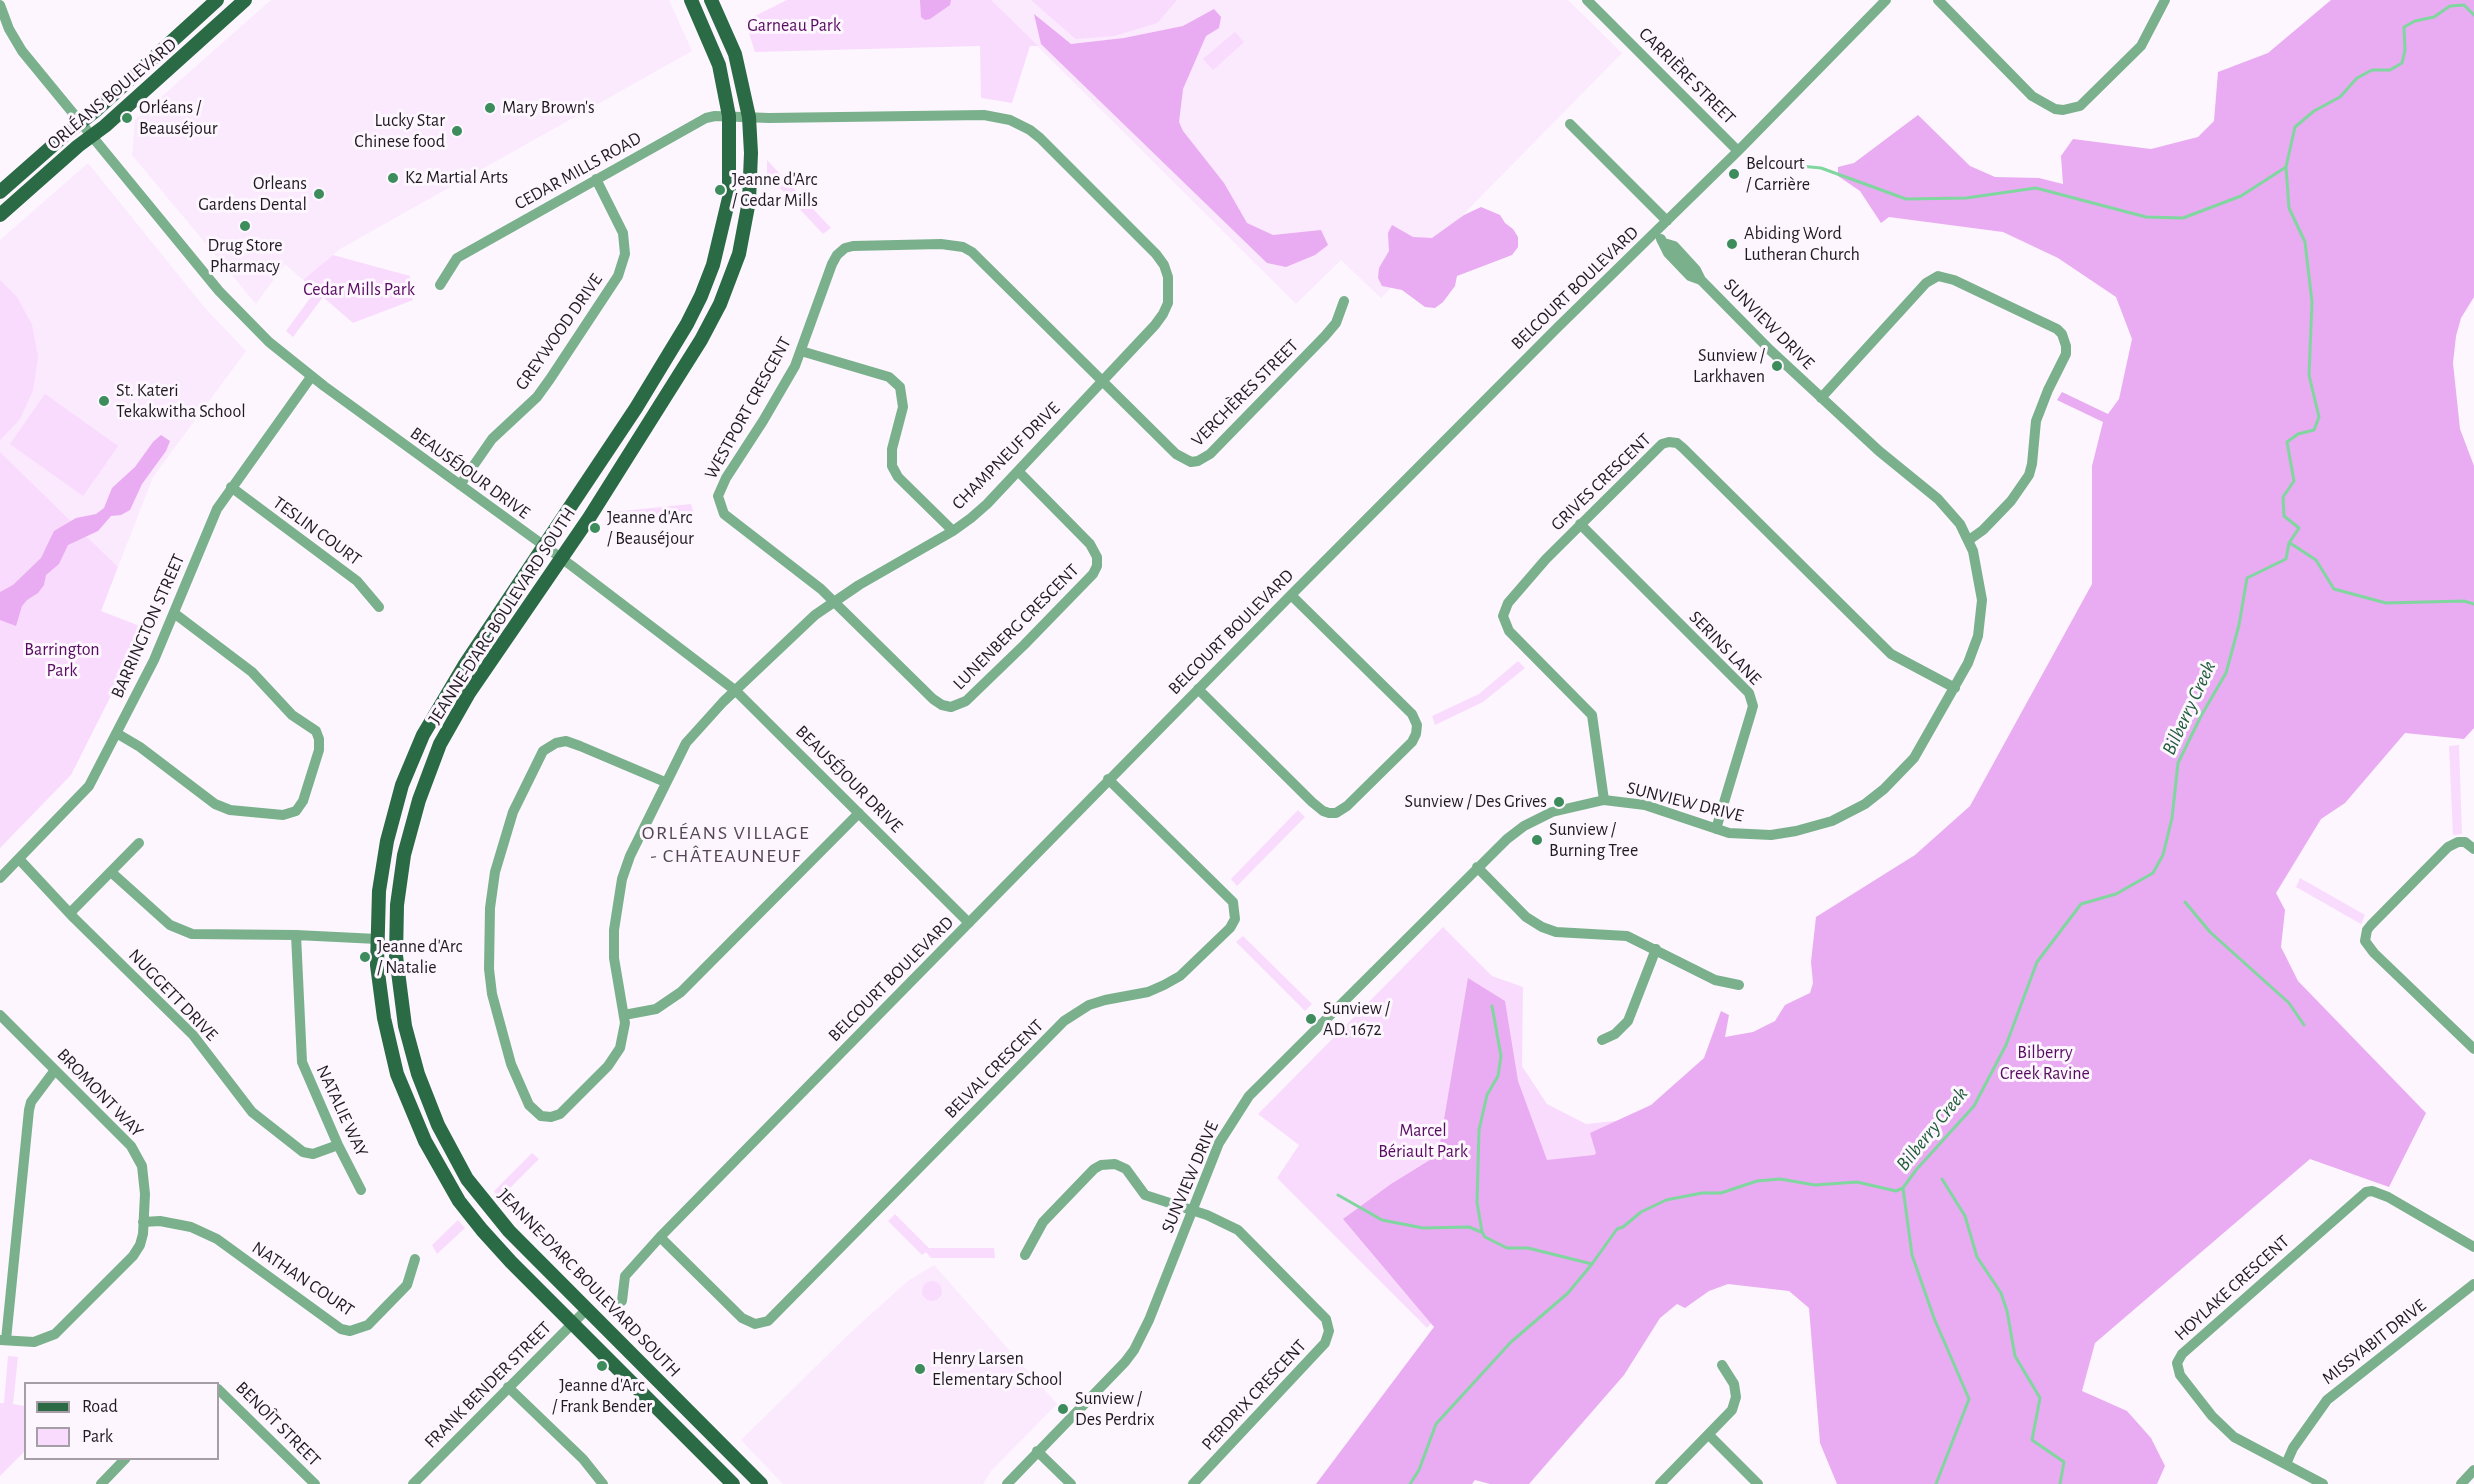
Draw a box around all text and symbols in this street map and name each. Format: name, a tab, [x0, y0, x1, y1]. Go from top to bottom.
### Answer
park label: Garneau Park	[747, 15, 841, 37]
street label: CARRIÈRE STREET	[1634, 23, 1740, 129]
street label: ORLÉANS BOULEVARD	[43, 34, 181, 154]
place label: Orléans / Beauséjour	[139, 97, 218, 140]
place label: Mary Brown's	[502, 97, 595, 119]
marker: Mary Brown's	[483, 101, 497, 115]
place label: Lucky Star Chinese food	[354, 110, 445, 152]
marker: Orléans / Beauséjour	[120, 111, 134, 125]
marker: Lucky Star Chinese food	[450, 124, 464, 138]
street label: CEDAR MILLS ROAD	[511, 127, 645, 215]
place label: Belcourt / Carrière	[1746, 153, 1810, 195]
place label: K2 Martial Arts	[405, 167, 508, 189]
marker: Belcourt / Carrière	[1727, 167, 1741, 181]
place label: Jeanne d'Arc / Cedar Mills	[732, 169, 818, 212]
marker: K2 Martial Arts	[386, 171, 400, 185]
place label: Orleans Gardens Dental	[198, 173, 307, 216]
marker: Jeanne d'Arc / Cedar Mills	[713, 183, 727, 197]
marker: Orleans Gardens Dental	[312, 187, 326, 201]
marker: Drug Store Pharmacy	[238, 219, 252, 233]
street label: BELCOURT BOULEVARD	[1507, 222, 1643, 354]
place label: Abiding Word Lutheran Church	[1744, 223, 1860, 266]
place label: Drug Store Pharmacy	[207, 235, 283, 278]
marker: Abiding Word Lutheran Church	[1725, 237, 1739, 251]
street label: GREYWOOD DRIVE	[511, 270, 607, 394]
street label: SUNVIEW DRIVE	[1719, 274, 1819, 374]
park label: Cedar Mills Park	[303, 279, 415, 301]
street label: WESTPORT CRESCENT	[700, 333, 796, 483]
street label: VERCHÈRES STREET	[1187, 335, 1303, 451]
place label: Sunview / Larkhaven	[1693, 345, 1765, 388]
marker: Sunview / Larkhaven	[1770, 359, 1784, 373]
place label: St. Kateri Tekakwitha School	[116, 380, 246, 422]
marker: St. Kateri Tekakwitha School	[97, 394, 111, 408]
street label: CHAMPNEUF DRIVE	[948, 398, 1064, 514]
street label: BEAUSÉJOUR DRIVE	[406, 422, 534, 524]
street label: GRIVES CRESCENT	[1546, 429, 1656, 535]
street label: TESLIN COURT	[269, 492, 365, 570]
street label: JEANNE-D'ARC BOULEVARD SOUTH	[424, 504, 580, 728]
place label: Jeanne d'Arc / Beauséjour	[607, 507, 694, 550]
marker: Jeanne d'Arc / Beauséjour	[588, 521, 602, 535]
street label: BARRINGTON STREET	[106, 551, 190, 701]
street label: LUNENBERG CRESCENT	[948, 559, 1084, 695]
street label: BELCOURT BOULEVARD	[1164, 565, 1298, 699]
street label: SERINS LANE	[1684, 606, 1766, 690]
park label: Barrington Park	[24, 639, 100, 682]
water label: Bilberry Creek	[2157, 657, 2221, 759]
street label: BEAUSÉJOUR DRIVE	[791, 721, 907, 837]
street label: SUNVIEW DRIVE	[1624, 777, 1746, 827]
place label: Sunview / Des Grives	[1405, 791, 1547, 813]
marker: Sunview / Des Grives	[1552, 795, 1566, 809]
place label: Sunview / Burning Tree	[1549, 819, 1638, 862]
district label: ORLÉANS VILLAGE - CHÂTEAUNEUF	[642, 821, 810, 868]
marker: Sunview / Burning Tree	[1530, 833, 1544, 847]
street label: BELCOURT BOULEVARD	[824, 912, 958, 1046]
place label: Jeanne d'Arc / Natalie	[377, 936, 462, 978]
street label: NUGGETT DRIVE	[124, 945, 222, 1045]
marker: Jeanne d'Arc / Natalie	[358, 950, 372, 964]
place label: Sunview / AD. 1672	[1323, 998, 1390, 1040]
marker: Sunview / AD. 1672	[1304, 1012, 1318, 1026]
street label: BELVAL CRESCENT	[940, 1015, 1048, 1123]
park label: Bilberry Creek Ravine	[2000, 1042, 2090, 1084]
street label: BROMONT WAY	[52, 1044, 148, 1142]
street label: NATALIE WAY	[311, 1062, 373, 1160]
water label: Bilberry Creek	[1891, 1082, 1973, 1176]
street label: SUNVIEW DRIVE	[1157, 1118, 1223, 1236]
park label: Marcel Bériault Park	[1378, 1120, 1468, 1162]
street label: JEANNE-D'ARC BOULEVARD SOUTH	[493, 1184, 685, 1382]
street label: HOYLAKE CRESCENT	[2170, 1231, 2294, 1345]
street label: NATHAN COURT	[248, 1237, 358, 1321]
street label: MISSYABIT DRIVE	[2318, 1295, 2430, 1389]
street label: FRANK BENDER STREET	[420, 1317, 556, 1453]
street label: PERDRIX CRESCENT	[1197, 1335, 1311, 1455]
place label: Henry Larsen Elementary School	[932, 1348, 1062, 1390]
marker: Jeanne d'Arc / Frank Bender	[595, 1359, 609, 1373]
marker: Henry Larsen Elementary School	[913, 1362, 927, 1376]
place label: Jeanne d'Arc / Frank Bender	[552, 1375, 652, 1418]
street label: BENOÎT STREET	[231, 1377, 325, 1471]
legend	[24, 1382, 219, 1460]
place label: Sunview / Des Perdrix	[1075, 1388, 1155, 1430]
text: Road	[82, 1398, 118, 1416]
marker: Sunview / Des Perdrix	[1056, 1402, 1070, 1416]
text: Park	[82, 1428, 113, 1446]

